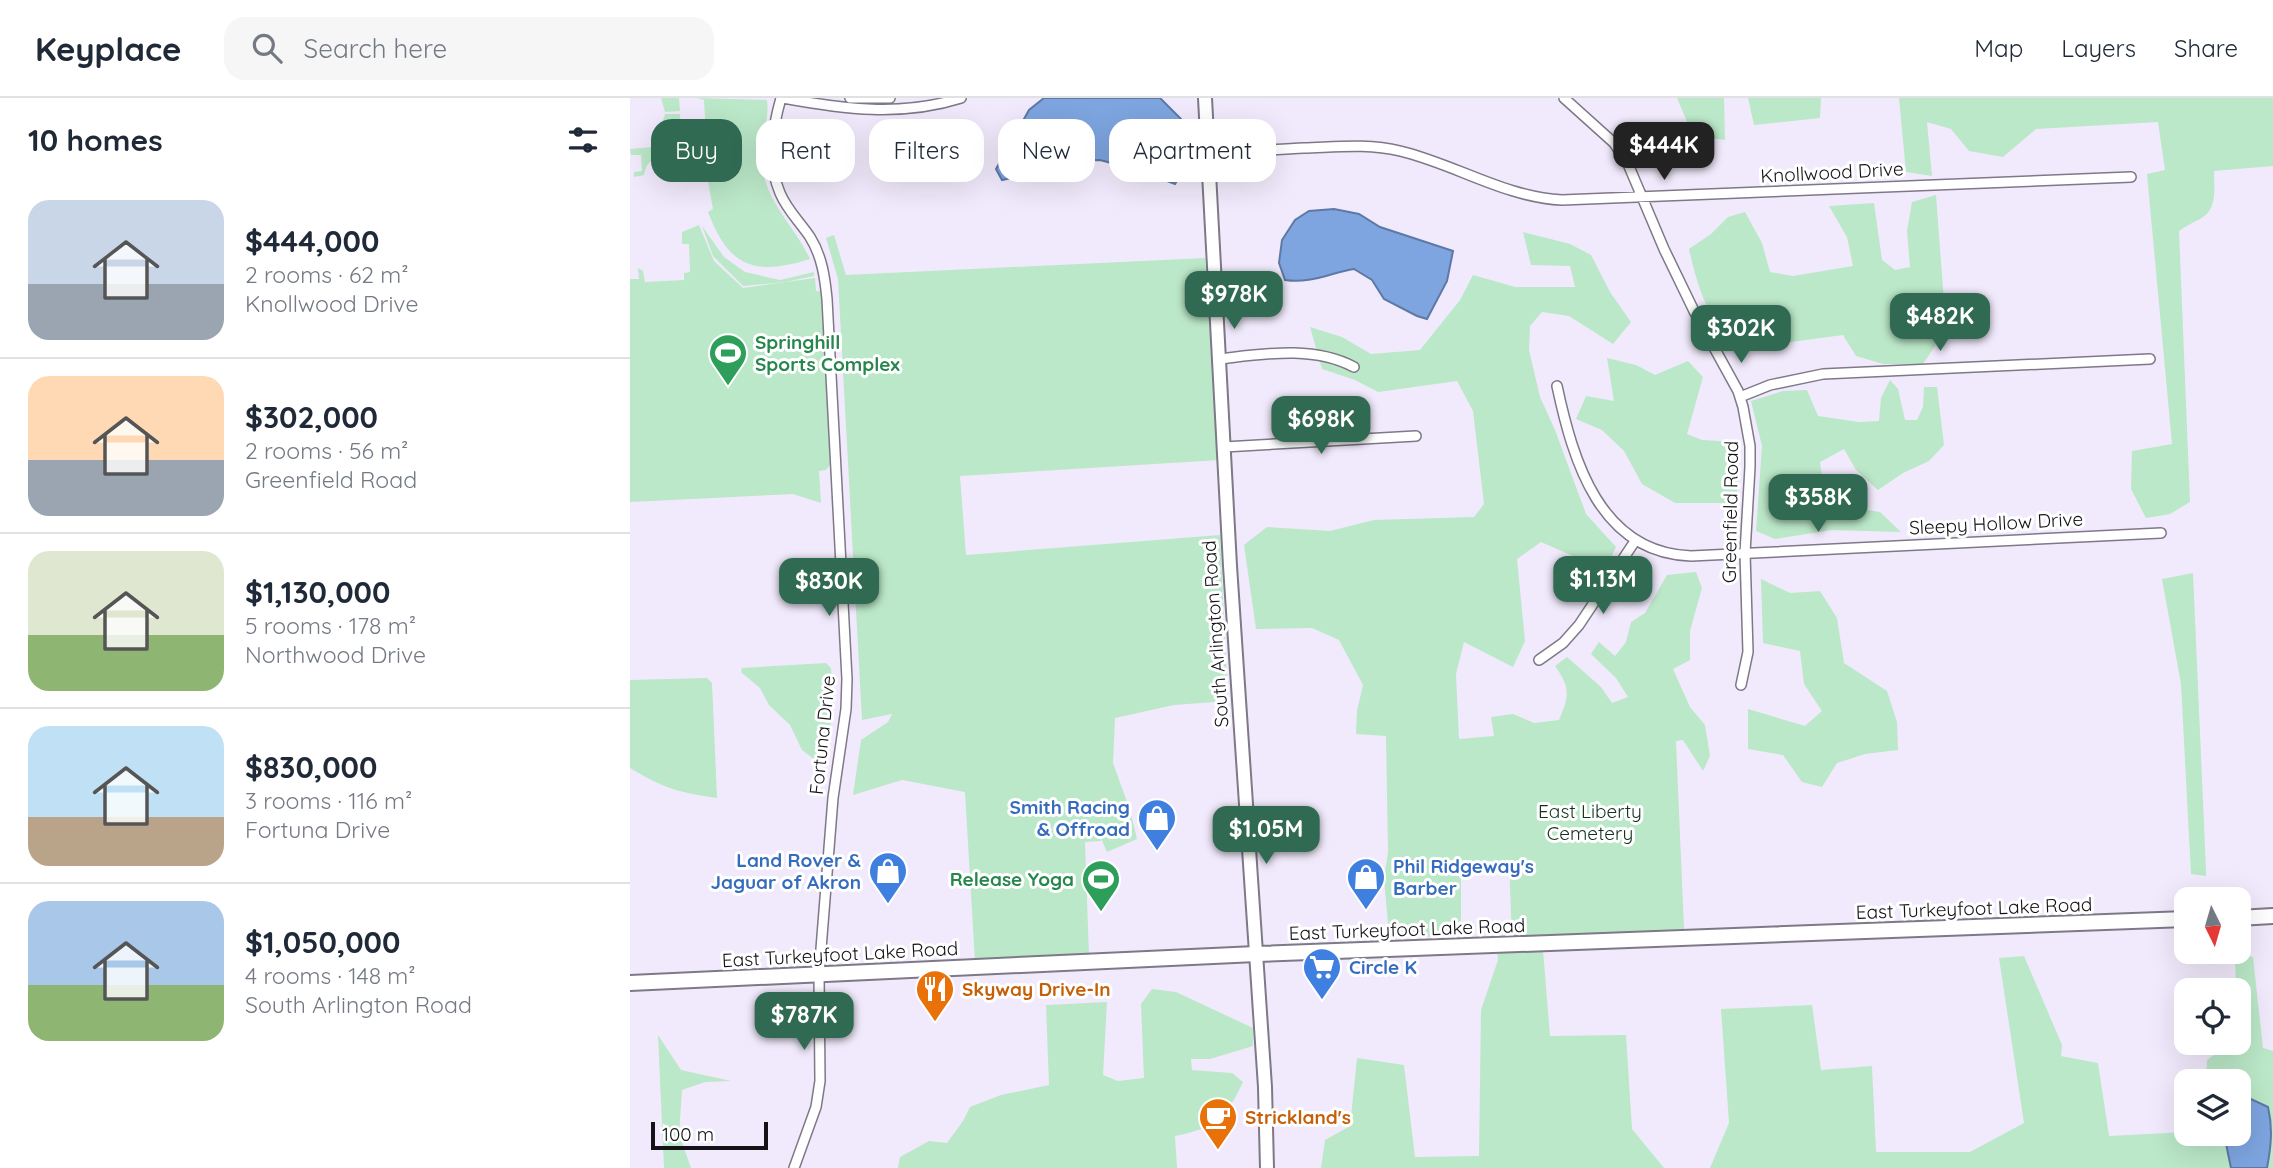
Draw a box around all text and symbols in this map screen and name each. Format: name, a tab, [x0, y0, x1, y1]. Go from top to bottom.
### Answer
search box	[224, 17, 714, 80]
text: Keyplace	[35, 28, 182, 69]
icon: search	[248, 29, 286, 67]
text: Search here	[304, 32, 447, 65]
text: Map	[1974, 33, 2023, 63]
text: Layers	[2061, 33, 2136, 63]
text: Share	[2174, 33, 2238, 63]
chip: Buy	[651, 119, 742, 182]
chip: Rent	[756, 119, 855, 182]
chip: Filters	[869, 119, 984, 182]
chip: New	[998, 119, 1095, 182]
chip: Apartment	[1109, 119, 1276, 182]
text: 10 homes	[28, 121, 163, 159]
icon: filters	[564, 121, 602, 159]
pin: $444K	[1615, 122, 1713, 182]
text: $444K	[1629, 130, 1699, 159]
street label: Knollwood Drive	[1760, 156, 1904, 188]
text: $444,000	[245, 222, 379, 260]
icon: home	[84, 228, 168, 312]
text: 2 rooms · 62 m²	[245, 260, 409, 289]
pin: $978K	[1185, 272, 1283, 331]
text: $978K	[1201, 279, 1267, 308]
text: Knollwood Drive	[245, 289, 418, 318]
pin: $482K	[1891, 294, 1989, 353]
text: $482K	[1906, 301, 1974, 330]
pin: $302K	[1692, 306, 1790, 365]
text: $302K	[1707, 313, 1775, 342]
place label: Springhill Sports Complex	[755, 330, 900, 376]
sports icon: Springhill Sports Complex	[707, 332, 749, 387]
pin: $698K	[1272, 396, 1370, 456]
text: $302,000	[245, 398, 378, 436]
icon: home	[84, 404, 168, 488]
text: $698K	[1287, 404, 1355, 433]
text: 2 rooms · 56 m²	[245, 436, 408, 465]
street label: Greenfield Road	[1717, 441, 1743, 583]
text: Greenfield Road	[245, 465, 417, 494]
pin: $358K	[1769, 474, 1867, 534]
text: $358K	[1785, 482, 1852, 511]
street label: Sleepy Hollow Drive	[1908, 506, 2084, 540]
street label: South Arlington Road	[1196, 540, 1234, 728]
pin: $1.13M	[1546, 556, 1660, 616]
pin: $830K	[780, 559, 878, 618]
text: $1.13M	[1569, 564, 1637, 593]
text: $830K	[795, 566, 863, 595]
text: $1,130,000	[245, 573, 390, 611]
icon: home	[84, 579, 168, 663]
text: 5 rooms · 178 m²	[245, 611, 416, 640]
text: Northwood Drive	[245, 640, 426, 669]
street label: Fortuna Drive	[804, 674, 840, 796]
text: $830,000	[245, 748, 377, 786]
icon: home	[84, 754, 168, 838]
text: 3 rooms · 116 m²	[245, 786, 412, 815]
place label: Smith Racing & Offroad	[1010, 795, 1130, 841]
shop icon: Smith Racing & Offroad	[1136, 797, 1178, 852]
park label: East Liberty Cemetery	[1538, 799, 1642, 845]
pin: $1.05M	[1209, 806, 1323, 866]
text: $1.05M	[1229, 814, 1303, 843]
text: Fortuna Drive	[245, 815, 390, 844]
place label: Land Rover & Jaguar of Akron	[711, 848, 861, 894]
shop icon: Land Rover & Jaguar of Akron	[867, 850, 909, 905]
place label: Phil Ridgeway's Barber	[1393, 854, 1534, 900]
shop icon: Phil Ridgeway's Barber	[1345, 856, 1387, 911]
sports icon: Release Yoga	[1080, 858, 1122, 913]
place label: Release Yoga	[950, 867, 1074, 891]
north arrow	[2174, 887, 2250, 964]
map controls	[2174, 887, 2251, 1146]
street label: East Turkeyfoot Lake Road	[1855, 892, 2093, 924]
street label: East Turkeyfoot Lake Road	[1288, 913, 1526, 945]
text: $1,050,000	[245, 923, 400, 961]
icon: home	[84, 929, 168, 1013]
street label: East Turkeyfoot Lake Road	[721, 936, 959, 972]
supermarket icon: Circle K	[1301, 946, 1343, 1001]
place label: Circle K	[1349, 955, 1417, 979]
text: 4 rooms · 148 m²	[245, 961, 416, 990]
restaurant icon: Skyway Drive-In	[914, 968, 956, 1023]
place label: Skyway Drive-In	[962, 977, 1111, 1001]
button: locate	[2174, 978, 2251, 1055]
text: South Arlington Road	[245, 990, 472, 1019]
pin: $787K	[755, 992, 853, 1052]
text: $787K	[771, 1000, 837, 1029]
button: layers	[2174, 1069, 2251, 1146]
cafe icon: Strickland's	[1197, 1096, 1239, 1151]
place label: Strickland's	[1245, 1105, 1351, 1129]
scale bar	[651, 1119, 768, 1151]
text: 100 m	[662, 1122, 714, 1146]

